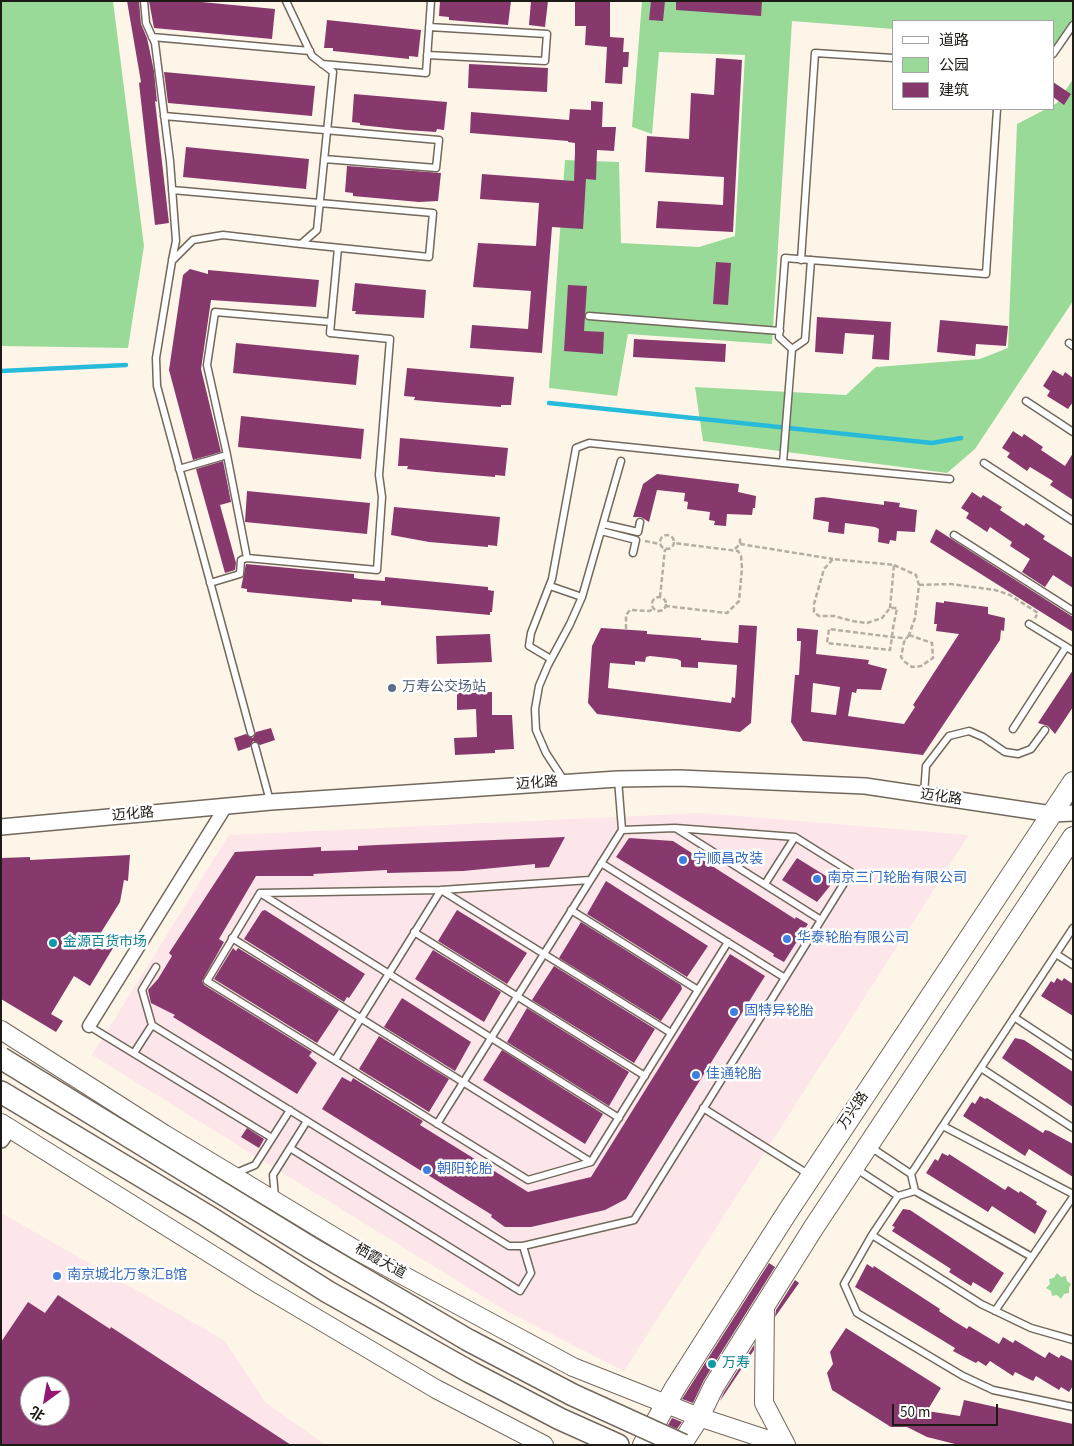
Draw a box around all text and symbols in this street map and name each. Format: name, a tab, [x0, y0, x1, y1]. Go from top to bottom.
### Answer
legend	[892, 20, 1054, 110]
text: 道路	[939, 30, 969, 51]
text: 公园	[939, 55, 969, 76]
text: 建筑	[939, 80, 969, 101]
place label: 万寿公交场站	[402, 680, 486, 696]
marker: 万寿公交场站	[386, 682, 398, 694]
street label: 迈化路	[515, 774, 559, 794]
street label: 迈化路	[919, 787, 963, 809]
street label: 迈化路	[111, 805, 155, 825]
place label: 宁顺昌改装	[693, 852, 763, 868]
marker: 宁顺昌改装	[677, 854, 689, 866]
place label: 南京三门轮胎有限公司	[827, 871, 967, 887]
marker: 南京三门轮胎有限公司	[811, 873, 823, 885]
place label: 华泰轮胎有限公司	[797, 931, 909, 947]
marker: 华泰轮胎有限公司	[781, 933, 793, 945]
place label: 金源百货市场	[63, 935, 147, 951]
marker: 金源百货市场	[47, 937, 59, 949]
place label: 固特异轮胎	[744, 1004, 814, 1020]
marker: 固特异轮胎	[728, 1006, 740, 1018]
place label: 佳通轮胎	[706, 1067, 762, 1083]
marker: 佳通轮胎	[690, 1069, 702, 1081]
street label: 万兴路	[835, 1089, 873, 1133]
place label: 朝阳轮胎	[437, 1162, 493, 1178]
marker: 朝阳轮胎	[421, 1164, 433, 1176]
street label: 栖霞大道	[351, 1241, 409, 1283]
place label: 南京城北万象汇B馆	[67, 1268, 187, 1284]
marker: 南京城北万象汇B馆	[51, 1270, 63, 1282]
place label: 万寿	[722, 1356, 750, 1372]
marker: 万寿	[706, 1358, 718, 1370]
north arrow	[20, 1376, 70, 1426]
scale bar	[894, 1394, 1000, 1426]
text: 北	[26, 1401, 49, 1425]
text: 50 m	[900, 1402, 930, 1423]

